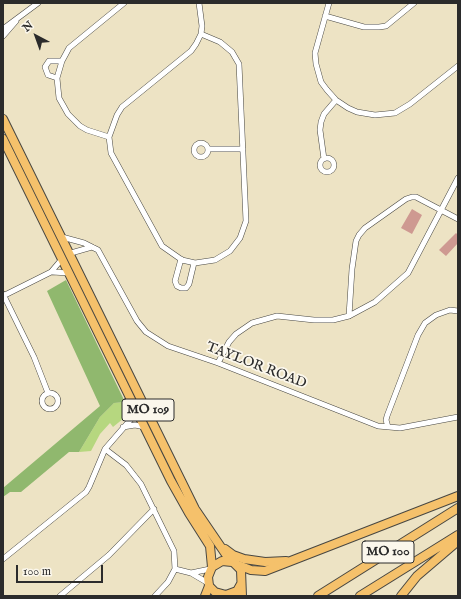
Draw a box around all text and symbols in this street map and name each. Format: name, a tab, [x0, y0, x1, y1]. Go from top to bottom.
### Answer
north arrow	[16, 16, 56, 56]
text: N	[20, 19, 36, 35]
street label: TAYLOR ROAD	[203, 339, 309, 393]
road number: MO 109	[122, 399, 174, 421]
road number: MO 100	[362, 541, 414, 563]
scale bar	[18, 557, 105, 583]
text: 100 m	[23, 564, 51, 579]

